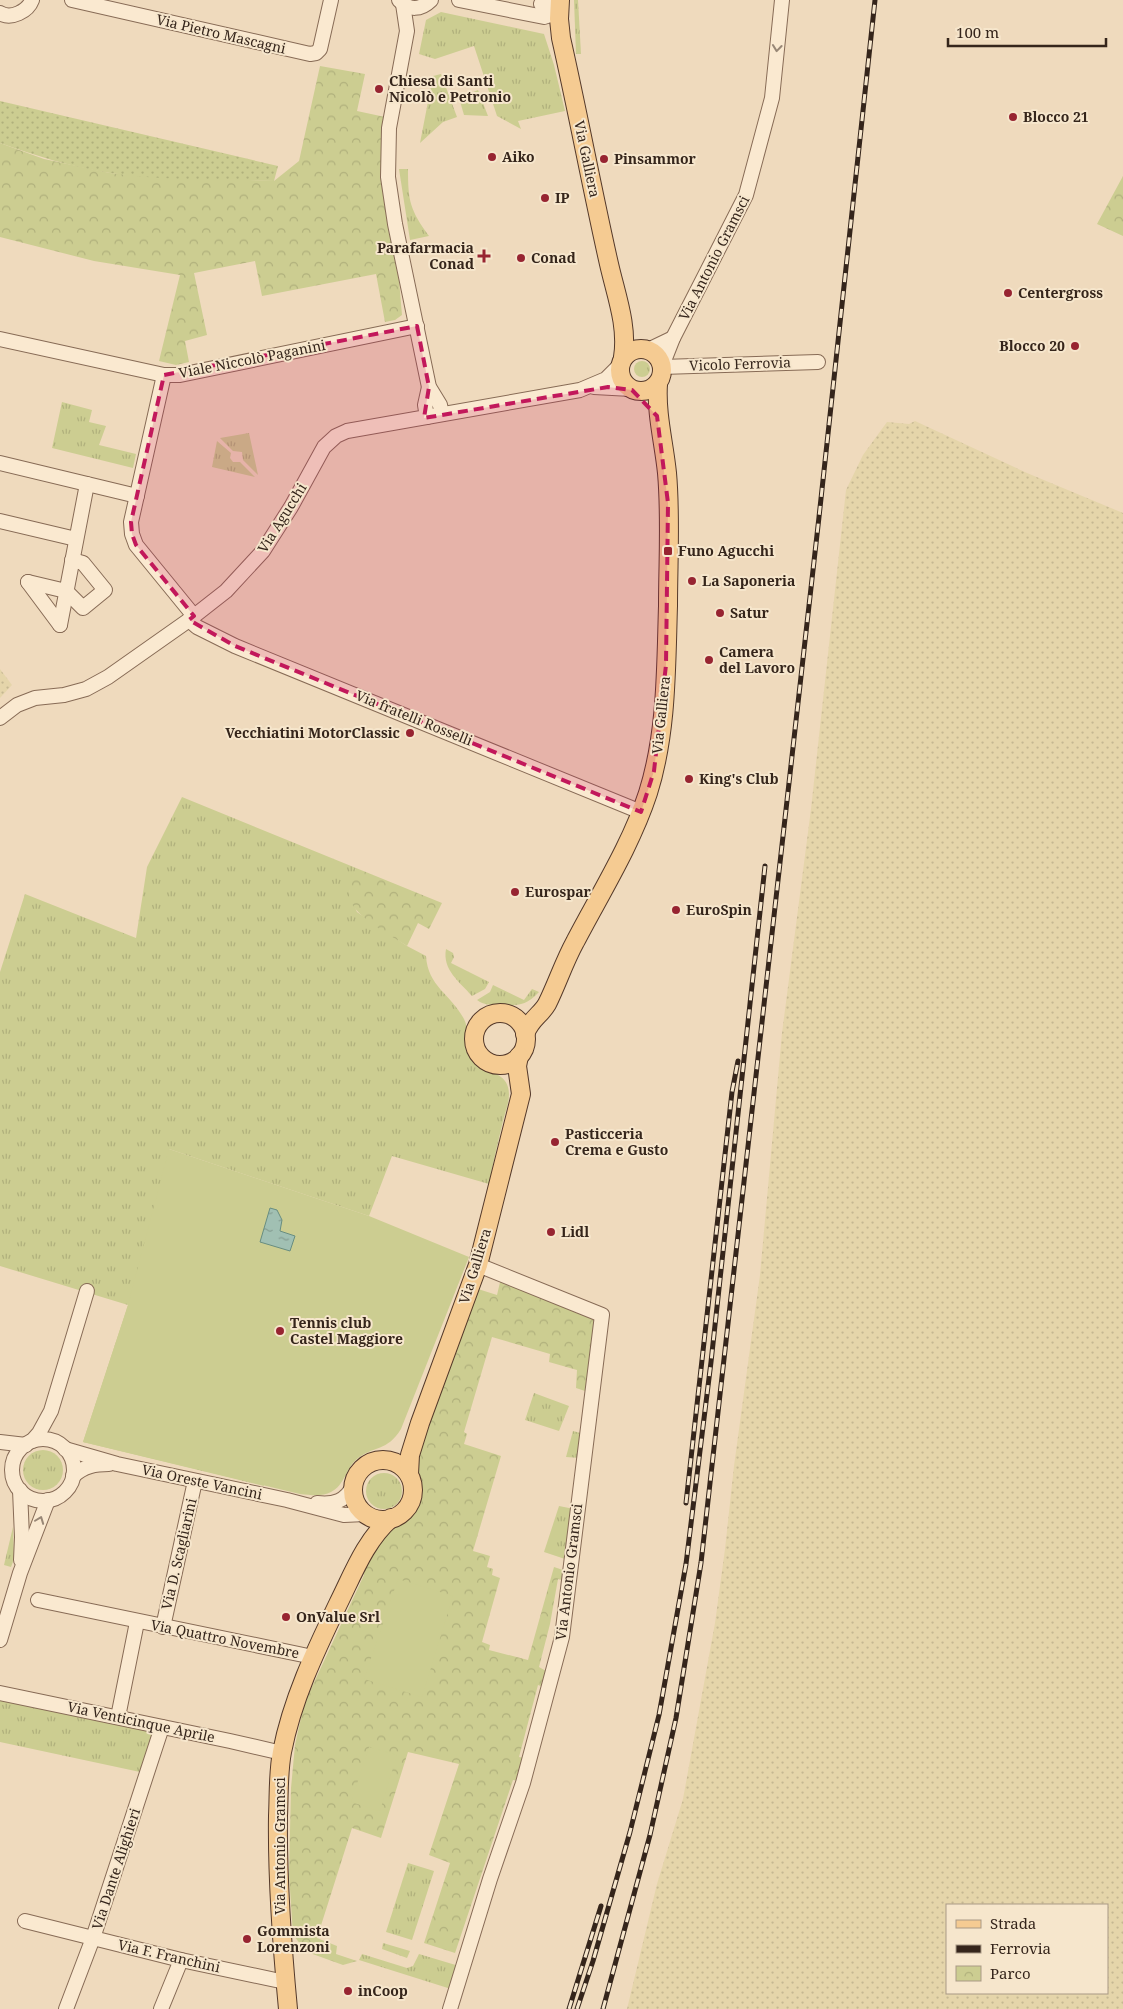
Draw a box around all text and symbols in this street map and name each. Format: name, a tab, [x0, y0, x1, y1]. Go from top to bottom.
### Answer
street label: Via Pietro Mascagni	[155, 9, 288, 58]
scale bar	[948, 15, 1106, 47]
text: 100 m	[956, 22, 999, 42]
one-way arrow	[772, 45, 783, 53]
place label: Chiesa di Santi Nicolò e Petronio	[389, 71, 511, 106]
marker: Chiesa di Santi Nicolò e Petronio	[373, 83, 385, 95]
place label: Blocco 21	[1023, 107, 1089, 126]
marker: Blocco 21	[1007, 111, 1019, 123]
street label: Via Galliera	[570, 119, 605, 199]
place label: Aiko	[502, 147, 535, 166]
place label: Pinsammor	[614, 149, 697, 168]
marker: Aiko	[486, 151, 498, 163]
marker: Pinsammor	[598, 153, 610, 165]
place label: IP	[555, 188, 570, 207]
marker: IP	[539, 192, 551, 204]
street label: Via Antonio Gramsci	[674, 192, 754, 323]
place label: Parafarmacia Conad	[377, 238, 474, 273]
place label: Conad	[531, 248, 576, 267]
marker: Parafarmacia Conad	[478, 250, 490, 262]
marker: Conad	[515, 252, 527, 264]
place label: Centergross	[1018, 283, 1103, 302]
marker: Centergross	[1002, 287, 1014, 299]
street label: Viale Niccolò Paganini	[177, 335, 327, 382]
place label: Blocco 20	[999, 336, 1065, 355]
marker: Blocco 20	[1069, 340, 1081, 352]
street label: Vicolo Ferrovia	[689, 352, 791, 375]
street label: Via Agucchi	[253, 479, 311, 556]
place label: Funo Agucchi	[678, 541, 774, 560]
marker: Funo Agucchi	[662, 545, 674, 557]
place label: La Saponeria	[702, 571, 795, 590]
marker: La Saponeria	[686, 575, 698, 587]
place label: Satur	[730, 603, 770, 622]
marker: Satur	[714, 607, 726, 619]
place label: Camera del Lavoro	[719, 642, 795, 677]
marker: Camera del Lavoro	[703, 654, 715, 666]
street label: Via Galliera	[647, 675, 674, 755]
street label: Via fratelli Rosselli	[353, 685, 476, 750]
place label: Vecchiatini MotorClassic	[225, 723, 400, 742]
marker: Vecchiatini MotorClassic	[404, 727, 416, 739]
place label: King's Club	[699, 769, 779, 788]
marker: King's Club	[683, 773, 695, 785]
place label: Eurospar	[525, 882, 592, 901]
marker: Eurospar	[509, 886, 521, 898]
place label: EuroSpin	[686, 900, 752, 919]
marker: EuroSpin	[670, 904, 682, 916]
place label: Pasticceria Crema e Gusto	[565, 1124, 668, 1159]
marker: Pasticceria Crema e Gusto	[549, 1136, 561, 1148]
place label: Lidl	[561, 1222, 589, 1241]
street label: Via Galliera	[454, 1226, 495, 1306]
marker: Lidl	[545, 1226, 557, 1238]
place label: Tennis club Castel Maggiore	[290, 1313, 403, 1348]
marker: Tennis club Castel Maggiore	[274, 1325, 286, 1337]
street label: Via Oreste Vancini	[140, 1459, 265, 1504]
street label: Via D. Scagliarini	[156, 1496, 201, 1611]
street label: Via Antonio Gramsci	[551, 1502, 586, 1641]
one-way arrow	[34, 1516, 44, 1525]
place label: OnValue Srl	[296, 1607, 380, 1626]
marker: OnValue Srl	[280, 1611, 292, 1623]
street label: Via Quattro Novembre	[149, 1615, 301, 1662]
street label: Via Venticinque Aprile	[66, 1697, 217, 1746]
street label: Via Antonio Gramsci	[270, 1777, 289, 1915]
street label: Via Dante Alighieri	[87, 1805, 144, 1932]
legend	[946, 1904, 1108, 1994]
text: Strada	[990, 1913, 1036, 1933]
place label: Gommista Lorenzoni	[257, 1921, 330, 1956]
marker: Gommista Lorenzoni	[241, 1933, 253, 1945]
street label: Via F. Franchini	[116, 1935, 223, 1977]
text: Ferrovia	[990, 1938, 1051, 1958]
text: Parco	[990, 1963, 1031, 1983]
place label: inCoop	[358, 1981, 408, 2000]
marker: inCoop	[342, 1985, 354, 1997]

